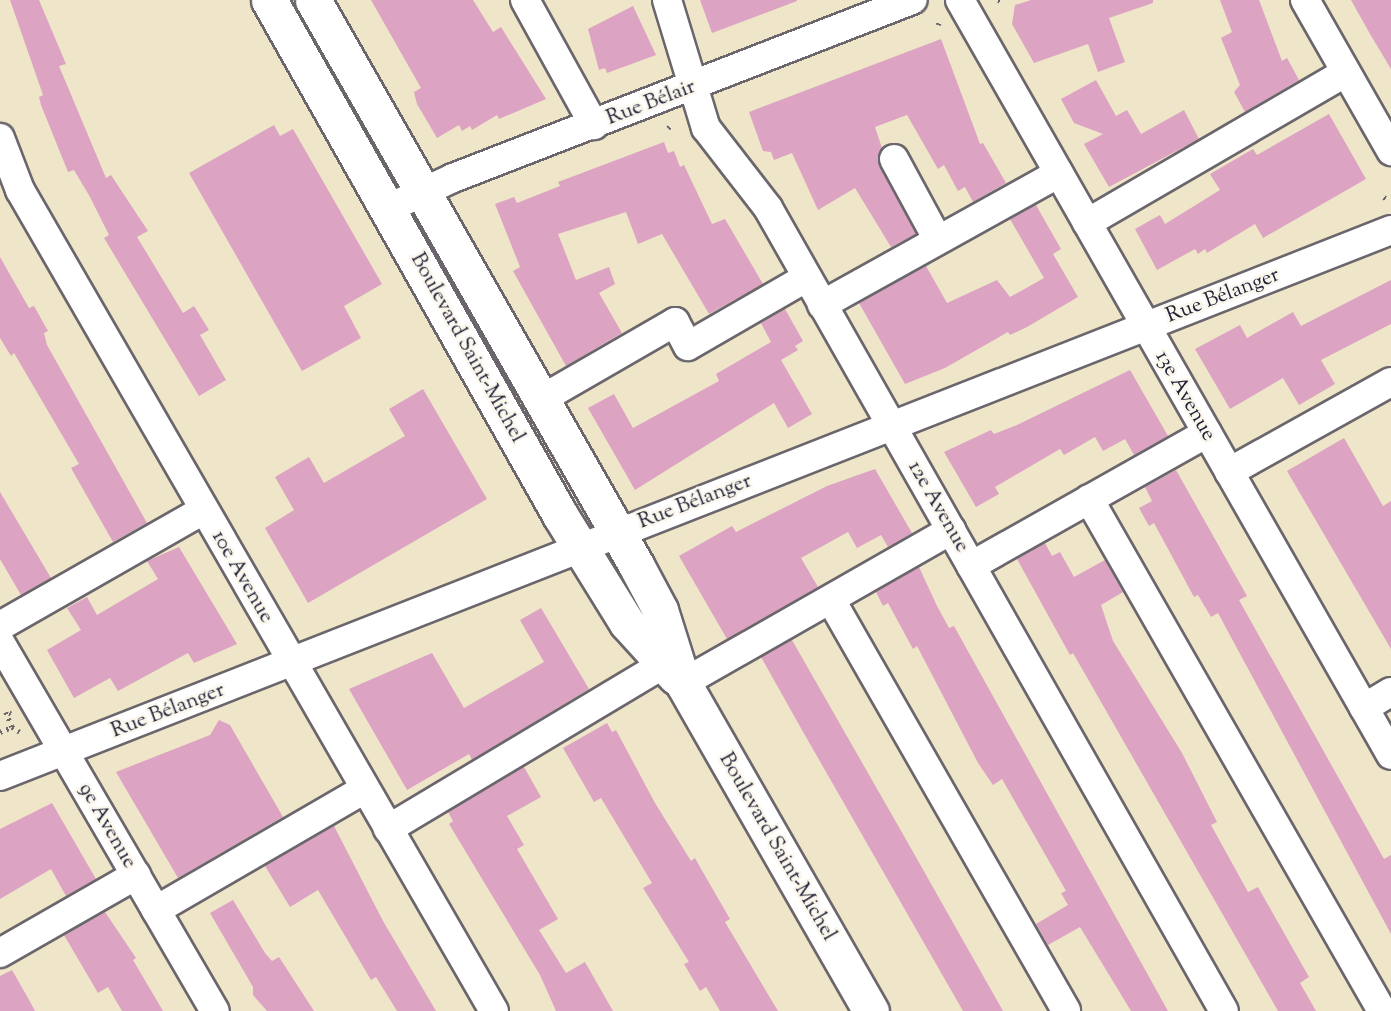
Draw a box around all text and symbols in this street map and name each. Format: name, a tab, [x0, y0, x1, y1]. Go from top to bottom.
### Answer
street label: Rue Bélair	[603, 75, 699, 131]
street label: Boulevard Saint-Michel	[404, 249, 530, 447]
street label: Rue Bélanger	[1163, 263, 1283, 329]
street label: 13e Avenue	[1149, 346, 1221, 446]
street label: 12e Avenue	[902, 457, 974, 557]
street label: Rue Bélanger	[635, 469, 755, 535]
street label: 10e Avenue	[205, 526, 279, 628]
street label: Rue Bélanger	[108, 678, 228, 744]
street label: Boulevard Saint-Michel	[713, 748, 841, 946]
street label: 9e Avenue	[72, 779, 142, 873]

